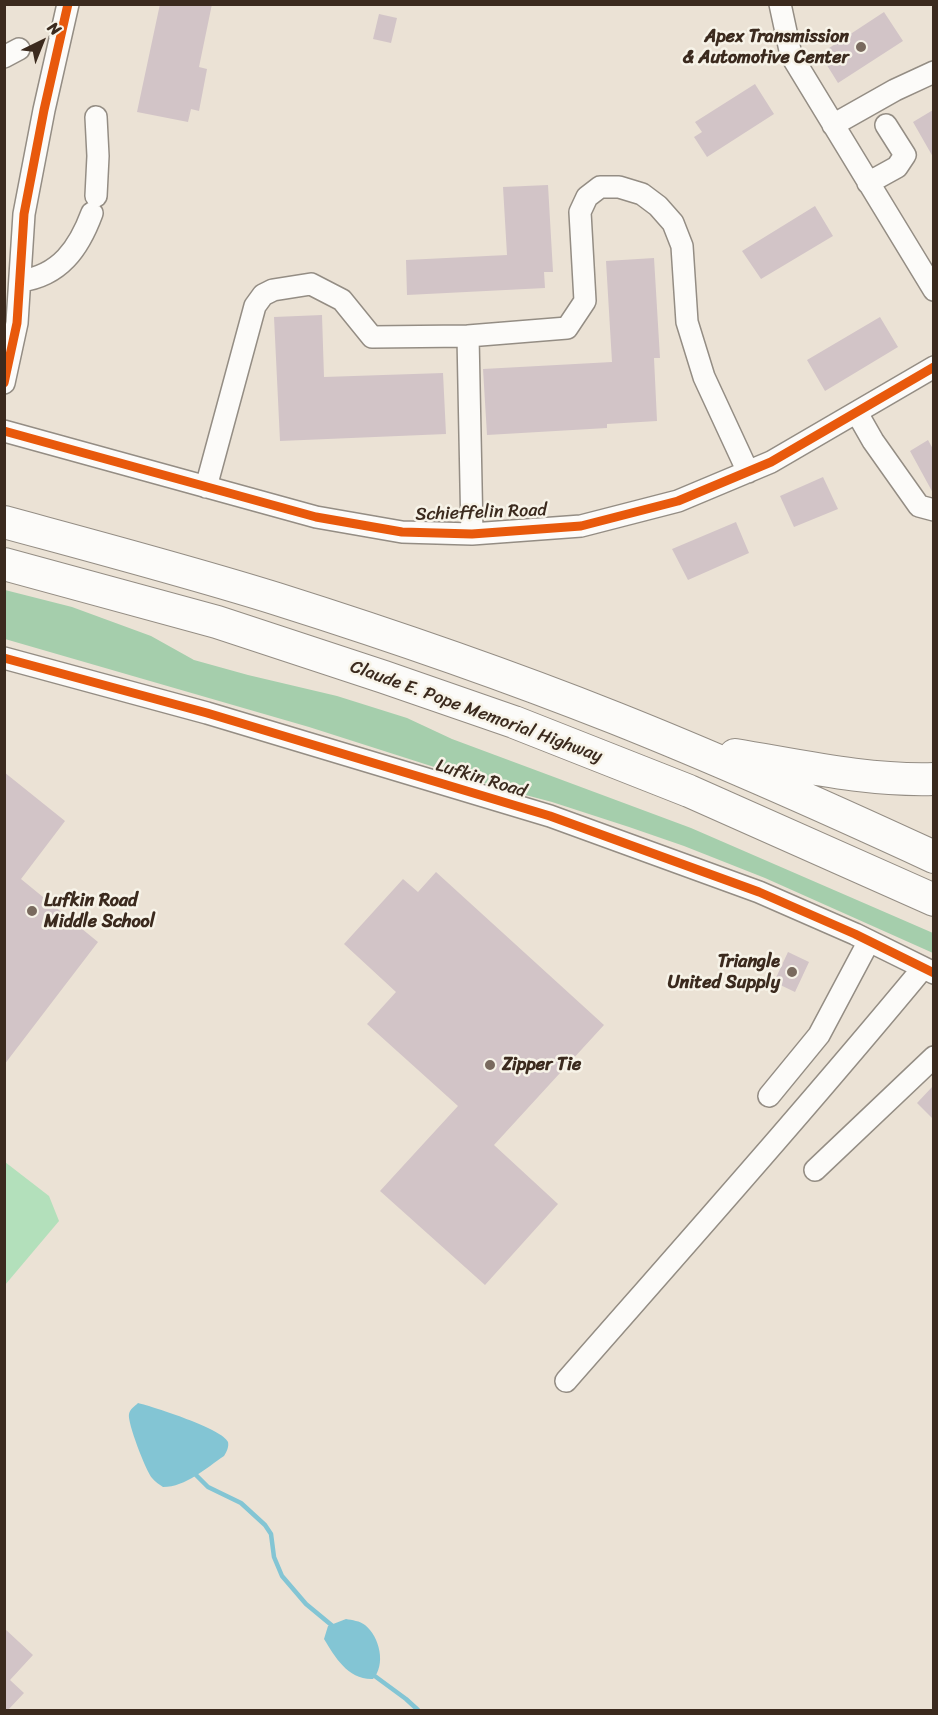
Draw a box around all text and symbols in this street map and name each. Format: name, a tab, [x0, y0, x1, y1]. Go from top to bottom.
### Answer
north arrow	[12, 12, 72, 72]
text: N	[41, 14, 69, 43]
place label: Apex Transmission & Automotive Center	[683, 26, 849, 68]
marker: Apex Transmission & Automotive Center	[854, 40, 868, 54]
street label: Schieffelin Road	[415, 500, 547, 526]
street label: Claude E. Pope Memorial Highway	[347, 656, 605, 768]
street label: Lufkin Road	[433, 755, 529, 803]
place label: Lufkin Road Middle School	[44, 890, 155, 932]
marker: Lufkin Road Middle School	[25, 904, 39, 918]
place label: Triangle United Supply	[668, 951, 780, 994]
marker: Triangle United Supply	[785, 965, 799, 979]
place label: Zipper Tie	[502, 1054, 581, 1076]
marker: Zipper Tie	[483, 1058, 497, 1072]

